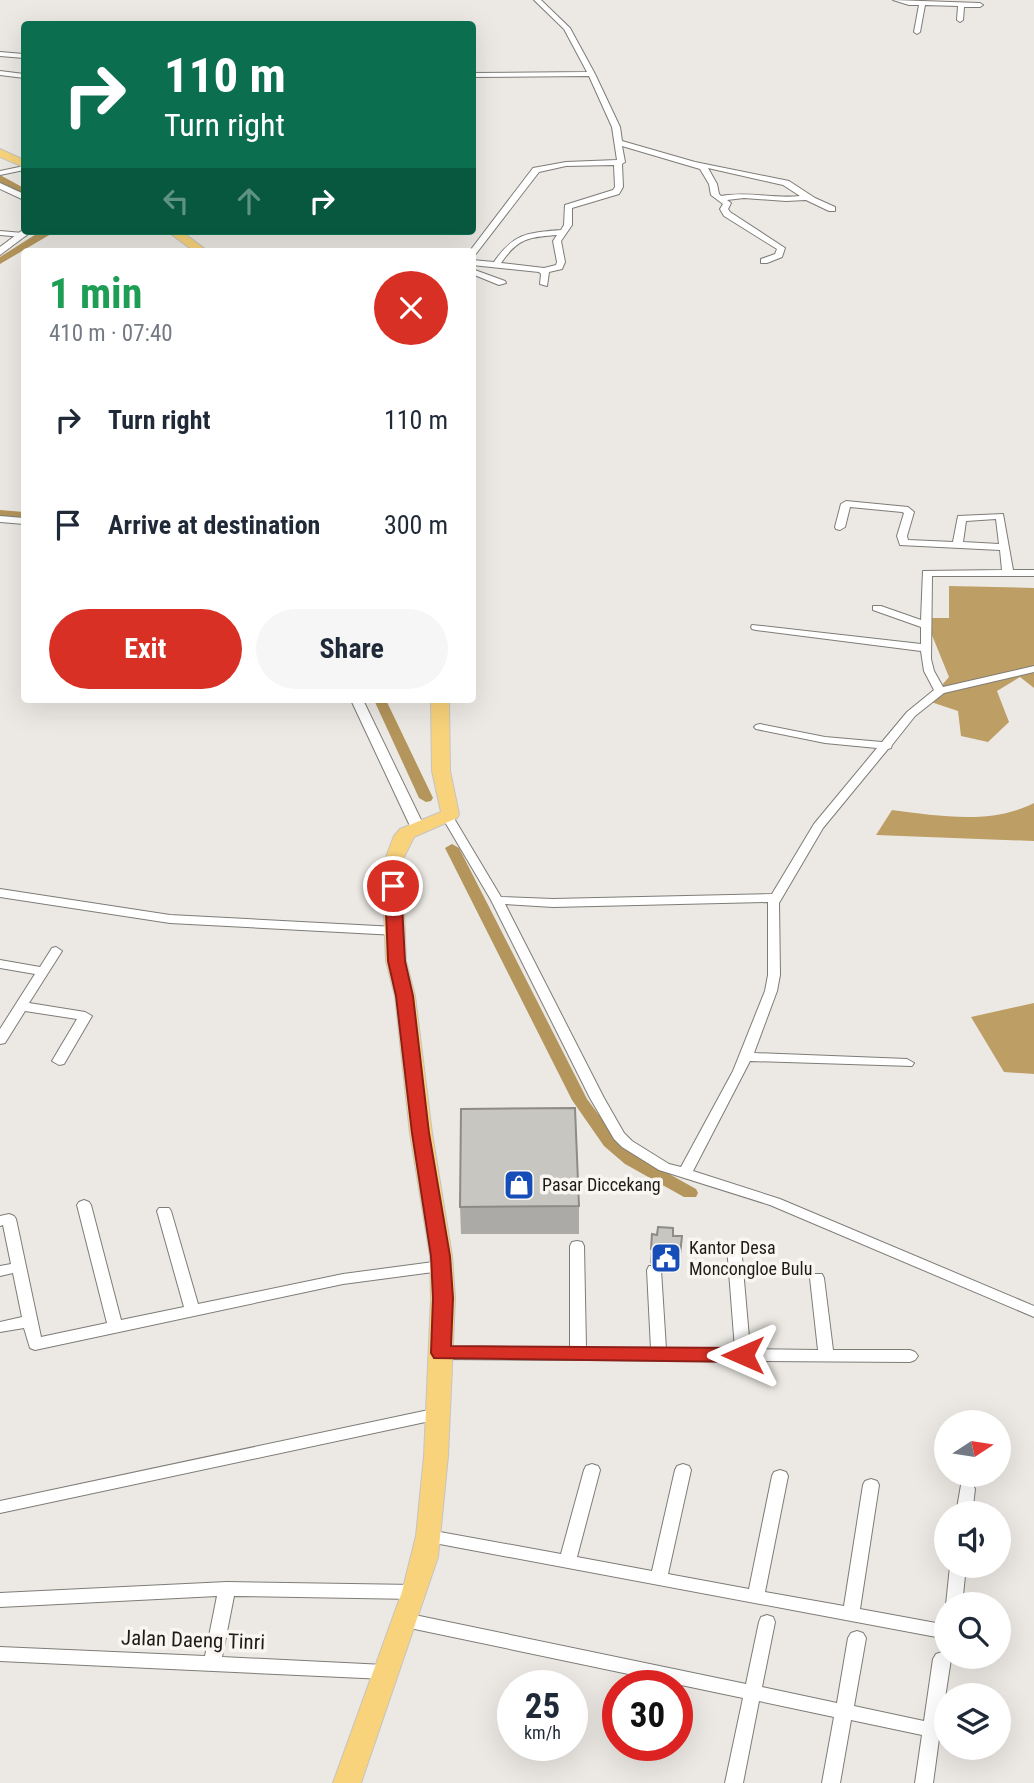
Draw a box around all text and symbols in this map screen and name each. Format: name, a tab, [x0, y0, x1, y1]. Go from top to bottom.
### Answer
text: 110 m	[164, 47, 286, 104]
icon: right	[49, 49, 140, 140]
text: Turn right	[164, 106, 285, 144]
icon: left	[157, 182, 195, 220]
icon: ahead	[230, 182, 268, 220]
icon: right	[303, 182, 341, 220]
text: 1 min	[49, 269, 142, 318]
button: close	[374, 271, 448, 345]
text: 410 m · 07:40	[49, 320, 173, 347]
icon: right	[49, 401, 87, 439]
text: Turn right	[108, 405, 210, 435]
text: 110 m	[384, 405, 448, 435]
icon: arrive	[49, 506, 87, 544]
text: Arrive at destination	[108, 510, 320, 540]
text: 300 m	[384, 510, 448, 540]
button: Exit	[49, 609, 242, 689]
button: Share	[256, 609, 448, 689]
pin	[363, 856, 423, 916]
icon: arrive	[374, 867, 412, 905]
shop icon: Pasar Diccekang	[502, 1168, 536, 1202]
place label: Pasar Diccekang	[542, 1174, 661, 1195]
place label: Kantor Desa Moncongloe Bulu	[689, 1237, 812, 1279]
public building icon: Kantor Desa Moncongloe Bulu	[649, 1241, 683, 1275]
position arrow	[706, 1318, 780, 1392]
north arrow	[934, 1410, 1012, 1488]
map controls	[934, 1410, 1011, 1760]
button: sound	[934, 1501, 1011, 1578]
button: search	[934, 1592, 1011, 1669]
street label: Jalan Daeng Tinri	[121, 1625, 265, 1655]
speed limit sign: 30	[602, 1670, 693, 1761]
button: layers	[934, 1683, 1011, 1760]
text: 25	[525, 1686, 560, 1727]
text: km/h	[524, 1722, 561, 1743]

